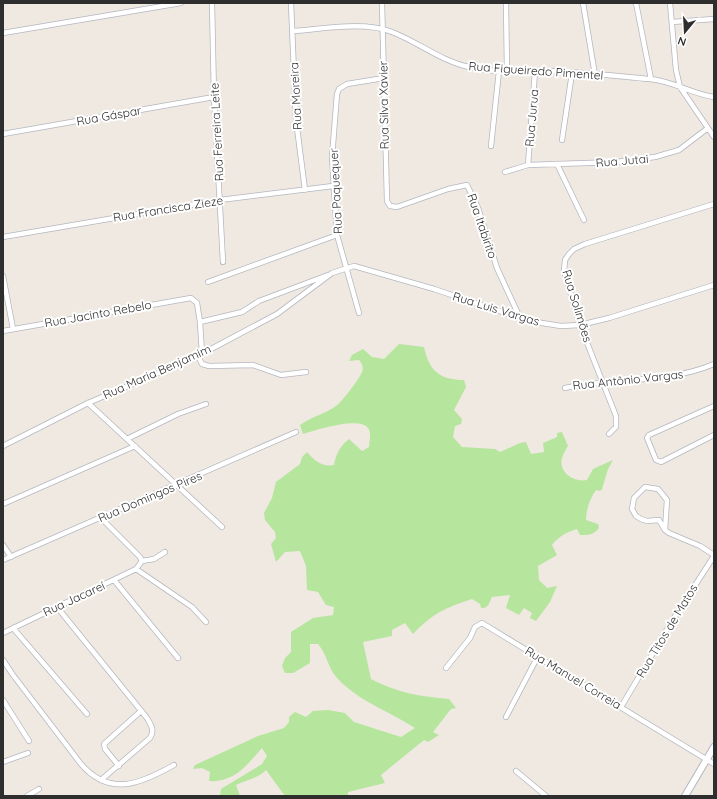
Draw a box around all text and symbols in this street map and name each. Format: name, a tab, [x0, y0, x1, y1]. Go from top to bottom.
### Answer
north arrow	[665, 12, 705, 52]
text: N	[676, 34, 688, 49]
street label: Rua Figueiredo Pimentel	[468, 58, 604, 83]
street label: Rua Silva Xavier	[375, 60, 392, 149]
street label: Rua Moreira	[286, 62, 305, 130]
street label: Rua Ferreira Leite	[206, 82, 227, 182]
street label: Rua Jurua	[522, 89, 541, 147]
street label: Rua Gáspar	[75, 102, 143, 129]
street label: Rua Paquequer	[326, 147, 345, 234]
street label: Rua Jutai	[595, 151, 649, 170]
street label: Rua Itabirito	[464, 191, 501, 260]
street label: Rua Francisca Zieze	[112, 192, 224, 225]
street label: Rua Solimões	[559, 268, 596, 344]
street label: Rua Luis Vargas	[451, 288, 542, 329]
street label: Rua Jacinto Rebelo	[43, 297, 153, 330]
street label: Rua Maria Benjamim	[100, 341, 213, 402]
street label: Rua Antônio Vargas	[572, 366, 684, 393]
street label: Rua Domingos Pires	[96, 468, 204, 525]
street label: Rua Jacareí	[40, 577, 108, 619]
street label: Rua Titos de Matos	[633, 581, 701, 680]
street label: Rua Manuel Correia	[522, 643, 624, 712]

